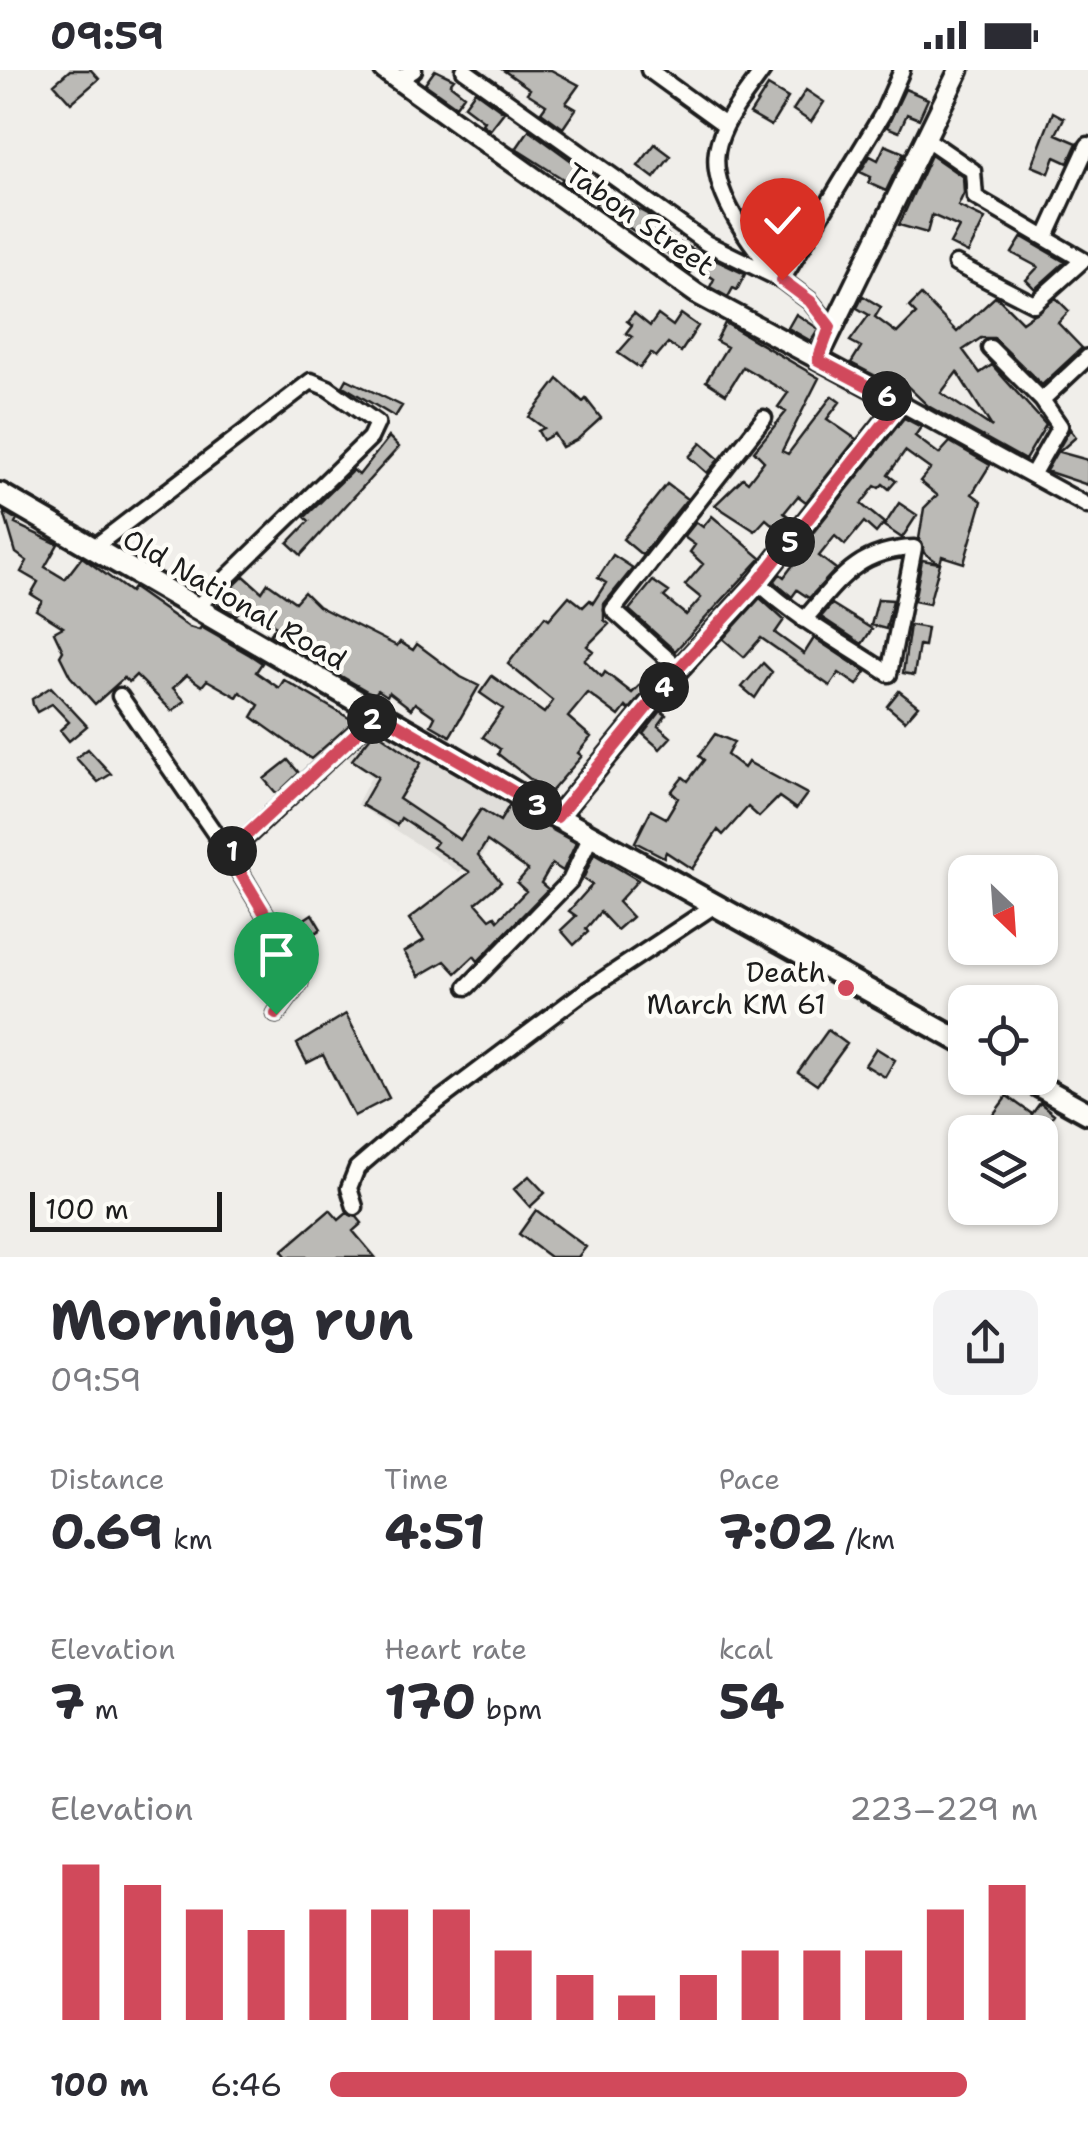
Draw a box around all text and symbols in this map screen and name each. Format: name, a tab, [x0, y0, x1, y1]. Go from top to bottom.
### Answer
text: 09:59	[50, 10, 164, 61]
street label: Tabon Street	[558, 154, 722, 284]
pin	[740, 178, 825, 281]
icon: check	[755, 193, 810, 248]
pin: 6	[862, 371, 912, 421]
text: 6	[877, 377, 897, 415]
pin: 5	[765, 517, 815, 567]
street label: Old National Road	[116, 519, 354, 679]
text: 5	[781, 523, 799, 561]
pin: 4	[639, 662, 689, 712]
text: 4	[654, 668, 674, 706]
pin: 2	[347, 694, 397, 744]
text: 2	[362, 700, 382, 738]
pin: 3	[512, 780, 562, 830]
text: 3	[527, 786, 547, 824]
pin: 1	[207, 826, 257, 876]
text: 1	[226, 832, 238, 870]
north arrow	[948, 855, 1058, 965]
map controls	[948, 855, 1058, 1225]
pin	[234, 912, 319, 1015]
icon: arrive	[249, 927, 304, 982]
place label: Death March KM 61	[646, 953, 826, 1023]
marker: Death March KM 61	[835, 977, 857, 999]
button: locate	[948, 985, 1058, 1095]
button: layers	[948, 1115, 1058, 1225]
scale bar	[30, 1187, 222, 1232]
text: 100 m	[45, 1190, 129, 1228]
text: Morning run	[50, 1283, 414, 1357]
button: share	[933, 1290, 1038, 1395]
text: 09:59	[50, 1358, 142, 1401]
text: Distance	[50, 1460, 165, 1498]
text: Time	[384, 1460, 449, 1498]
text: Pace	[719, 1460, 780, 1498]
text: 0.69	[50, 1498, 163, 1565]
text: 4:51	[384, 1498, 485, 1565]
text: 7:02	[719, 1498, 836, 1565]
text: km	[163, 1520, 213, 1558]
text: /km	[836, 1520, 895, 1558]
text: Elevation	[50, 1630, 175, 1668]
text: Heart rate	[384, 1630, 527, 1668]
text: kcal	[719, 1630, 773, 1668]
text: 7	[50, 1668, 85, 1735]
text: 170	[384, 1668, 476, 1735]
text: 54	[719, 1668, 785, 1735]
text: m	[85, 1690, 119, 1728]
text: bpm	[476, 1690, 542, 1728]
text: Elevation	[50, 1787, 193, 1830]
text: 223–229 m	[849, 1787, 1038, 1830]
text: 100 m	[50, 2063, 149, 2106]
text: 6:46	[210, 2063, 282, 2106]

